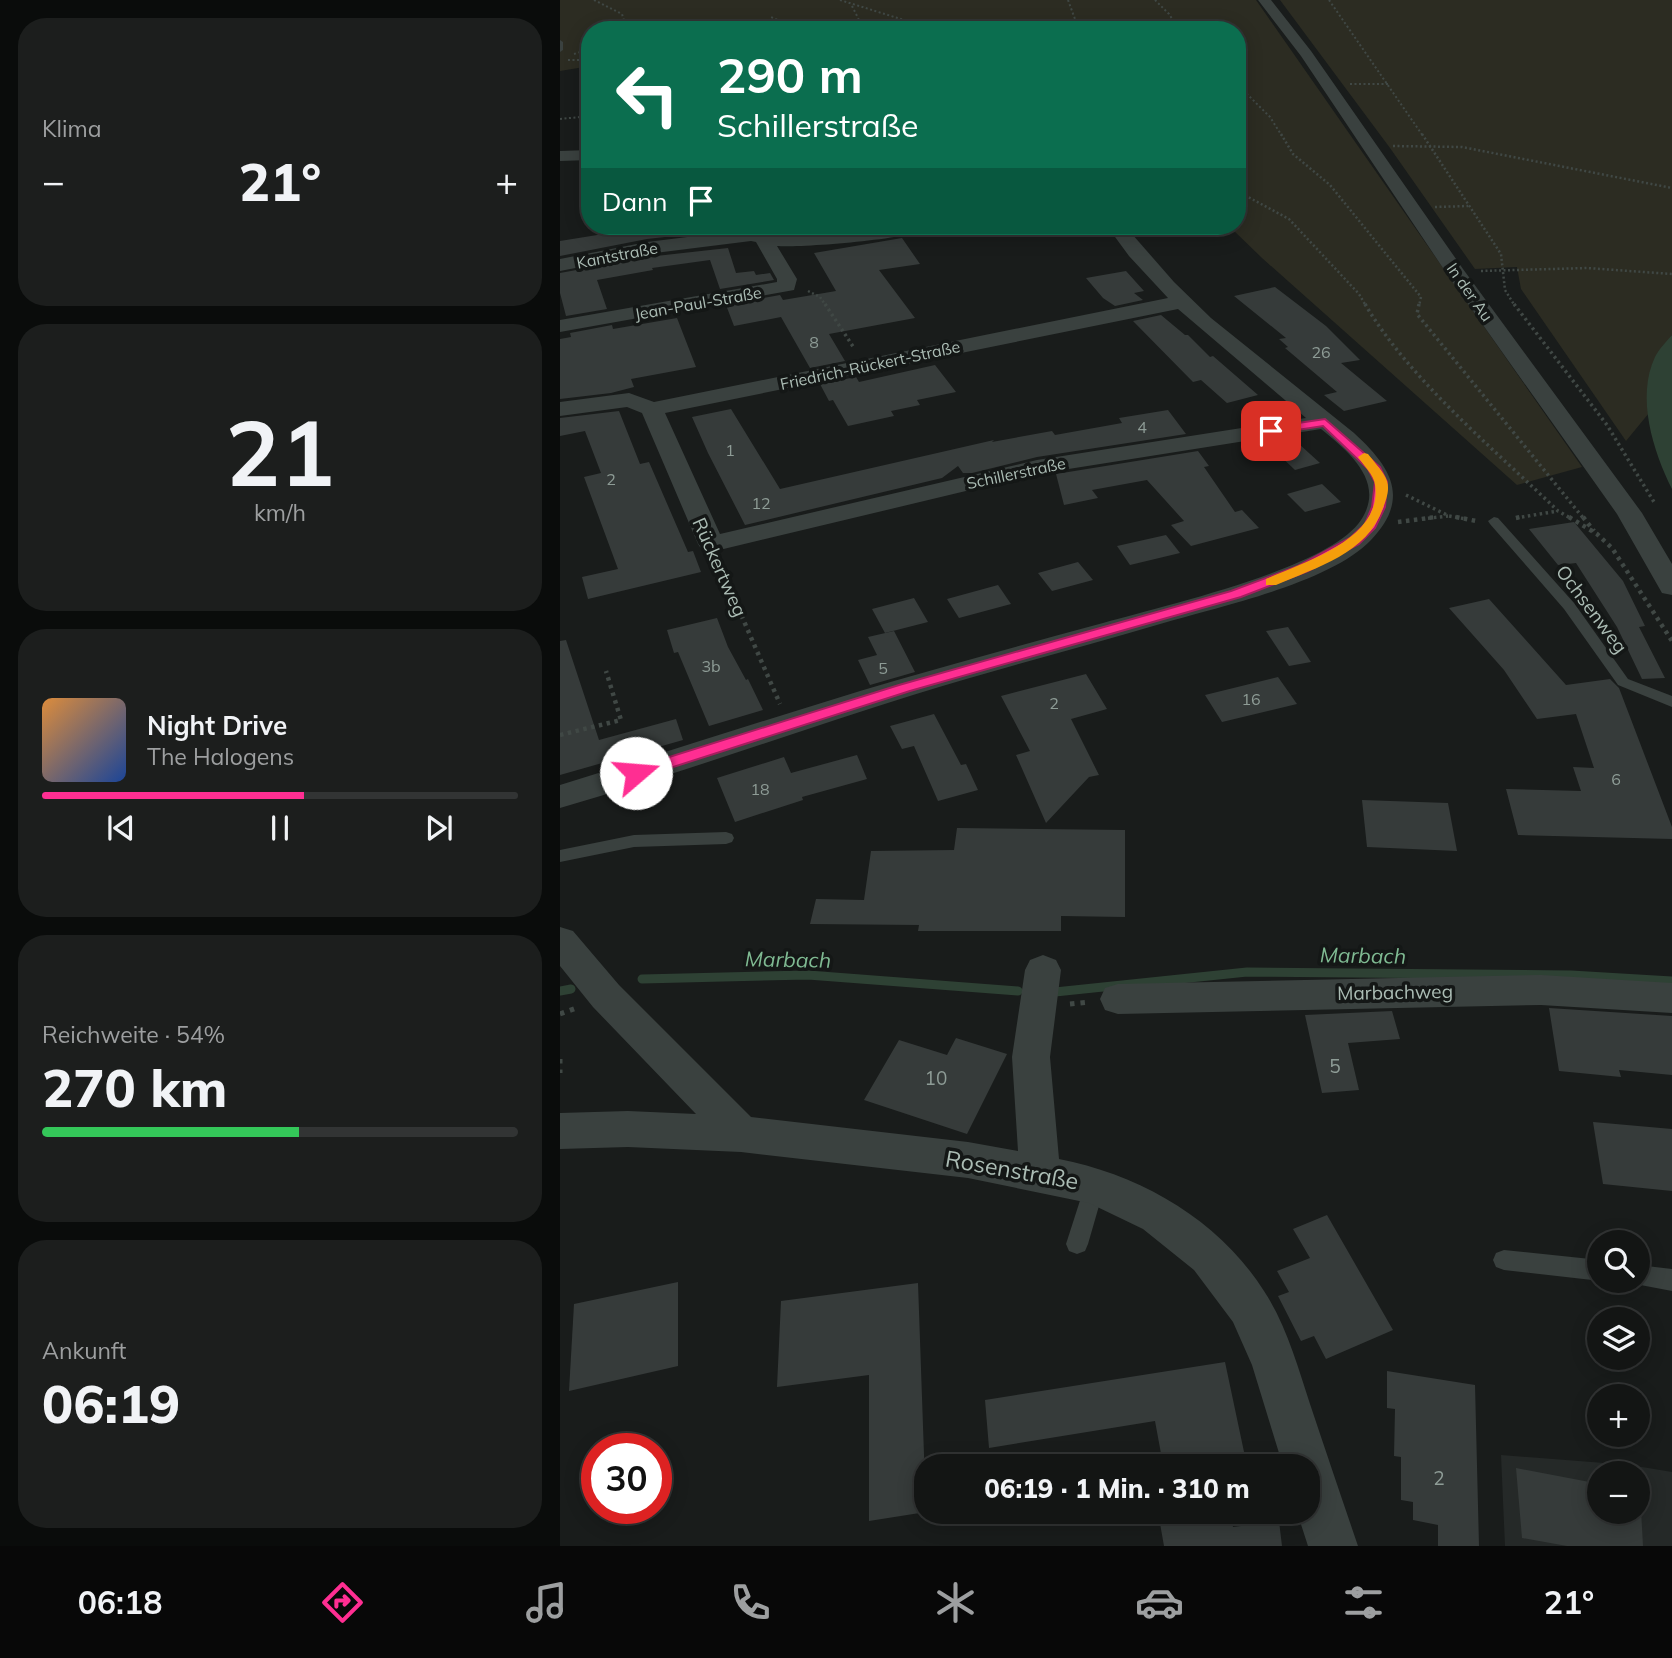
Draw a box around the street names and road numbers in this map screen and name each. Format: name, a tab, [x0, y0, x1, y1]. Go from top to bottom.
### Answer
street label: Kantstraße	[575, 237, 659, 273]
street label: In der Au	[1443, 259, 1497, 325]
street label: Jean-Paul-Straße	[633, 282, 763, 324]
street label: Friedrich-Rückert-Straße	[778, 336, 962, 394]
street label: Schillerstraße	[965, 453, 1067, 493]
street label: Rückertweg	[688, 514, 752, 620]
street label: Ochsenweg	[1551, 560, 1633, 658]
street label: Marbachweg	[1337, 979, 1453, 1005]
street label: Rosenstraße	[943, 1144, 1081, 1195]

